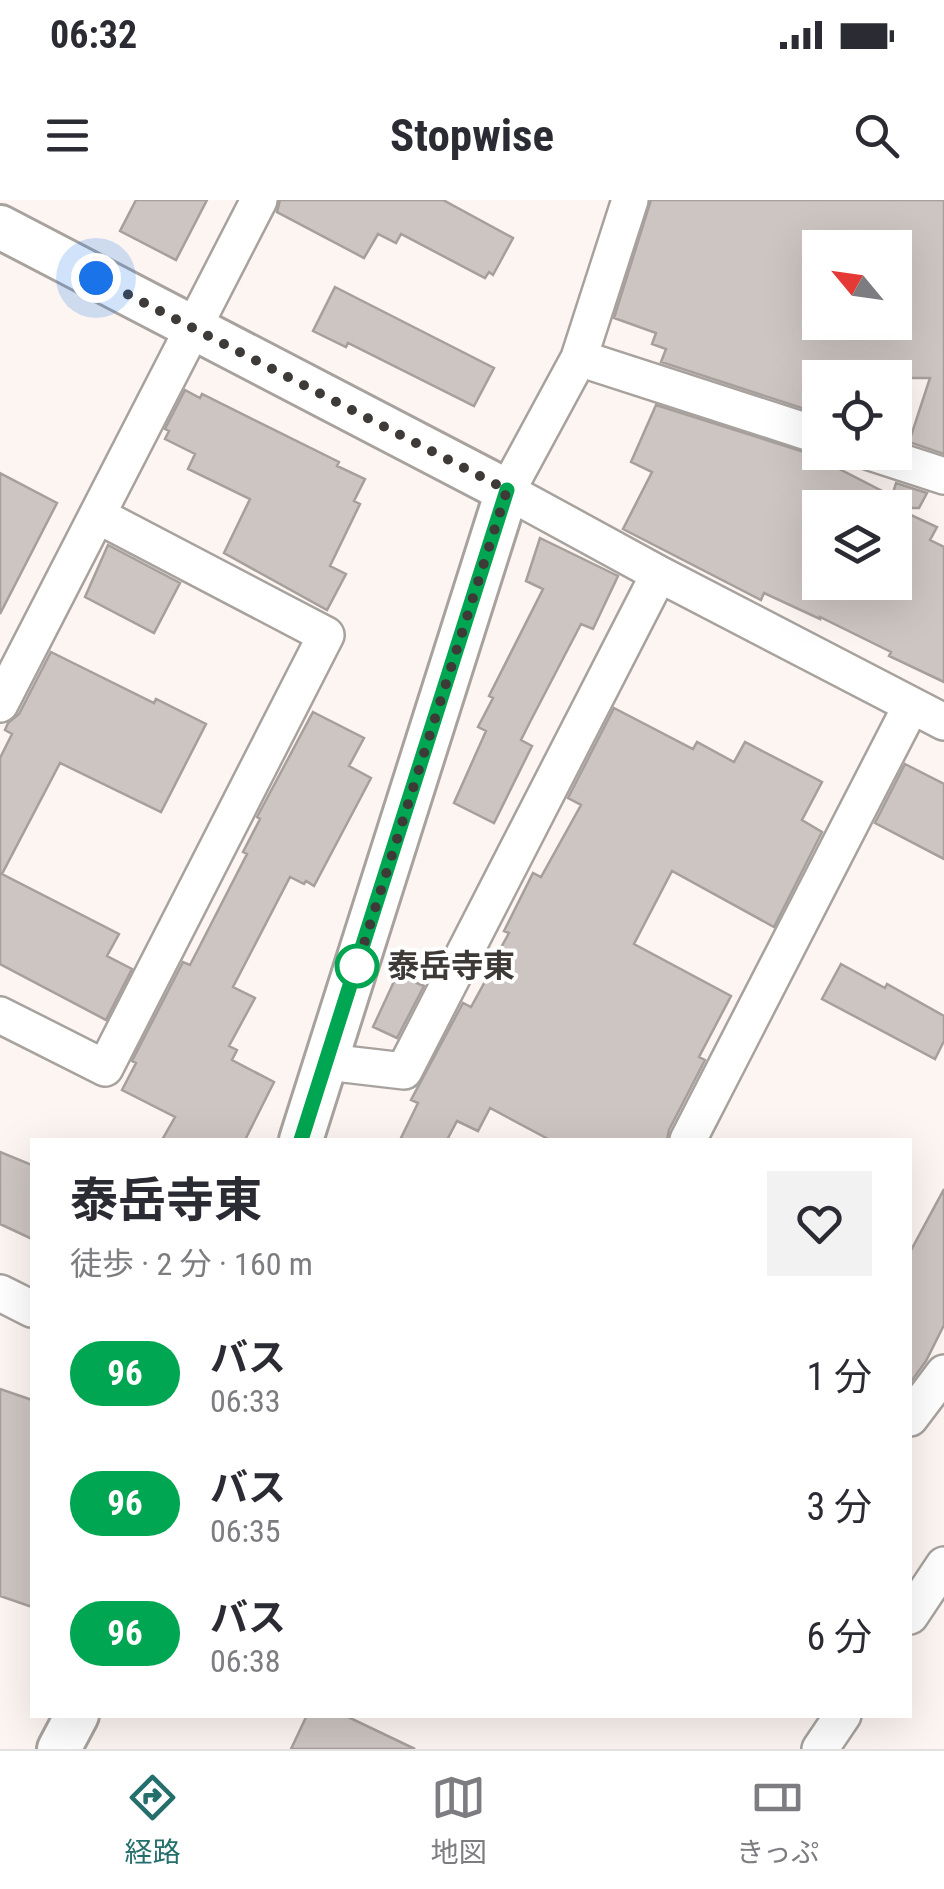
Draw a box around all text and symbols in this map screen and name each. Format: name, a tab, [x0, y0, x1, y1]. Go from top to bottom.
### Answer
text: 06:32	[50, 13, 137, 57]
icon: menu	[40, 108, 95, 163]
icon: search	[849, 108, 904, 163]
text: Stopwise	[390, 109, 554, 162]
north arrow	[802, 230, 912, 340]
map controls	[802, 230, 912, 600]
your location	[71, 253, 121, 303]
button: locate	[802, 360, 912, 470]
button: layers	[802, 490, 912, 600]
marker: 泰岳寺東	[336, 945, 378, 987]
place label: 泰岳寺東	[387, 947, 515, 985]
button: heart	[767, 1171, 872, 1276]
text: 泰岳寺東	[70, 1172, 262, 1229]
text: 徒歩 · 2 分 · 160 m	[70, 1245, 313, 1283]
text: バス	[210, 1336, 286, 1380]
text: 96	[107, 1353, 143, 1394]
text: 1 分	[807, 1355, 872, 1399]
text: 06:33	[210, 1382, 281, 1420]
text: バス	[210, 1466, 286, 1510]
text: 96	[107, 1483, 143, 1524]
text: 3 分	[807, 1485, 872, 1529]
text: 06:35	[210, 1512, 281, 1550]
text: バス	[210, 1596, 286, 1640]
text: 96	[107, 1613, 143, 1654]
text: 6 分	[807, 1615, 872, 1659]
text: 06:38	[210, 1642, 281, 1680]
tab: 経路	[125, 1770, 181, 1870]
tab: 地図	[431, 1770, 487, 1870]
tab: きっぷ	[736, 1770, 819, 1870]

